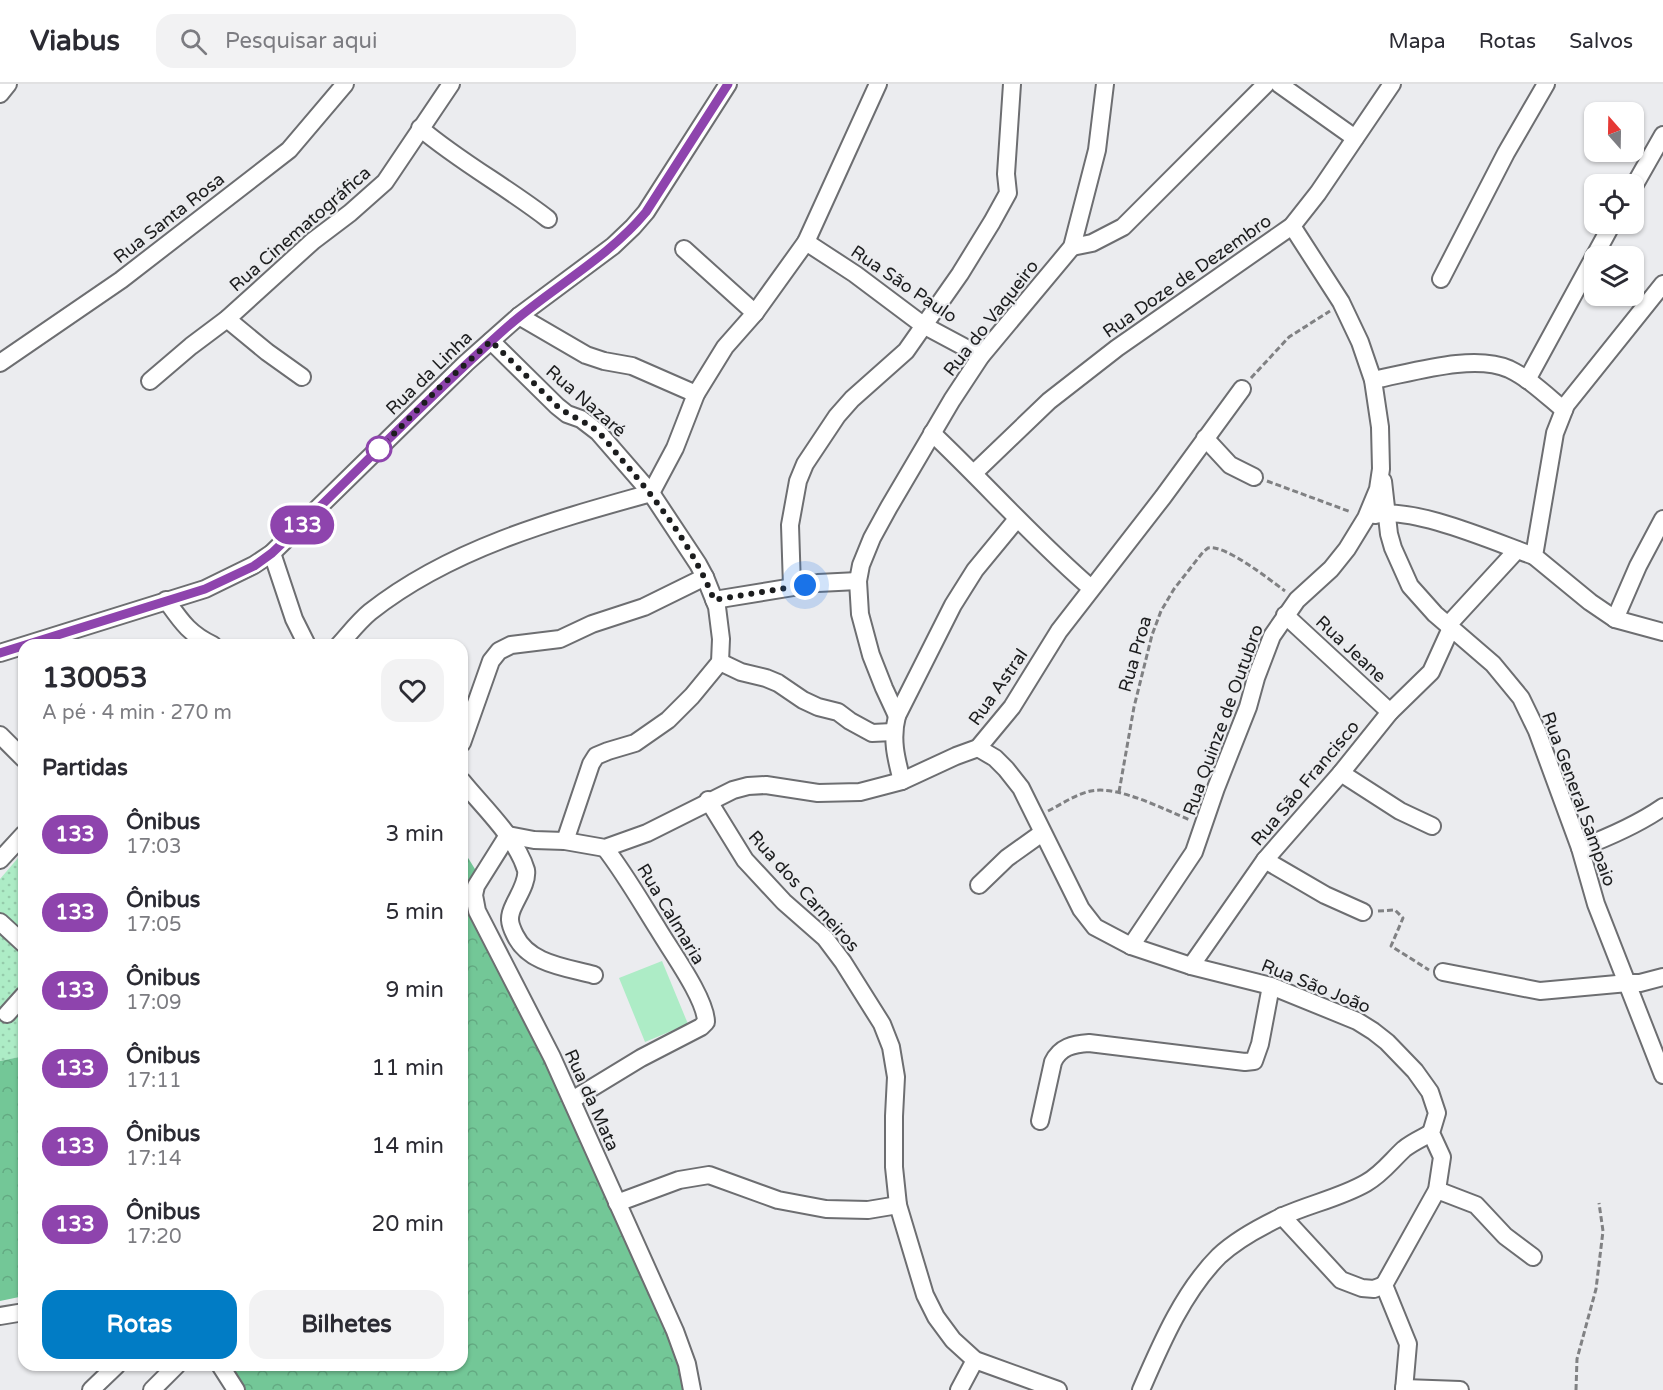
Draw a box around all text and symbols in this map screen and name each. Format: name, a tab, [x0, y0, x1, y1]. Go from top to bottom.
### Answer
search box	[156, 14, 576, 68]
text: Viabus	[30, 24, 120, 58]
icon: search	[177, 25, 210, 58]
text: Pesquisar aqui	[225, 28, 377, 54]
text: Mapa	[1388, 29, 1446, 54]
text: Rotas	[1479, 29, 1536, 54]
text: Salvos	[1569, 29, 1633, 54]
north arrow	[1584, 102, 1644, 162]
map controls	[1584, 102, 1644, 306]
street label: Rua Cinematográfica	[225, 162, 375, 296]
street label: Rua Santa Rosa	[109, 168, 229, 268]
button: locate	[1584, 174, 1644, 234]
street label: Rua Doze de Dezembro	[1098, 209, 1276, 343]
street label: Rua São Paulo	[847, 240, 961, 328]
button: layers	[1584, 246, 1644, 306]
street label: Rua do Vaqueiro	[939, 255, 1043, 381]
street label: Rua da Linha	[381, 326, 477, 420]
street label: Rua Nazaré	[541, 360, 631, 442]
unlabelled marker	[366, 436, 392, 462]
line badge: 133	[268, 506, 336, 544]
text: 133	[282, 513, 322, 538]
your location	[790, 570, 820, 600]
street label: Rua Jeane	[1311, 611, 1391, 687]
street label: Rua Proa	[1114, 613, 1156, 695]
street label: Rua Quinze de Outubro	[1178, 621, 1268, 819]
street label: Rua Astral	[963, 644, 1033, 730]
button: heart	[381, 659, 444, 722]
text: 130053	[42, 661, 148, 695]
text: A pé · 4 min · 270 m	[42, 701, 232, 725]
street label: Rua General Sampaio	[1537, 709, 1621, 889]
street label: Rua São Francisco	[1246, 716, 1364, 850]
text: Partidas	[42, 755, 128, 781]
text: Ônibus	[126, 809, 200, 835]
text: 3 min	[385, 821, 444, 847]
text: 133	[55, 822, 95, 847]
street label: Rua dos Carneiros	[744, 826, 864, 956]
text: 17:03	[126, 835, 181, 859]
street label: Rua Calmaria	[632, 860, 710, 968]
text: Ônibus	[126, 887, 200, 913]
text: 5 min	[385, 899, 444, 925]
text: 133	[55, 900, 95, 925]
text: 17:05	[126, 913, 181, 937]
street label: Rua São João	[1258, 954, 1374, 1018]
text: Ônibus	[126, 965, 200, 991]
text: 9 min	[385, 977, 444, 1003]
text: 133	[55, 978, 95, 1003]
text: 17:09	[126, 991, 181, 1015]
text: Ônibus	[126, 1043, 200, 1069]
street label: Rua da Mata	[560, 1046, 624, 1154]
text: 11 min	[372, 1055, 444, 1081]
text: 133	[55, 1056, 95, 1081]
text: 17:11	[126, 1069, 181, 1093]
text: Ônibus	[126, 1121, 200, 1147]
text: 14 min	[372, 1133, 444, 1159]
text: 133	[55, 1134, 95, 1159]
text: 17:14	[126, 1147, 181, 1171]
text: Ônibus	[126, 1199, 200, 1225]
text: 20 min	[372, 1211, 444, 1237]
text: 133	[55, 1212, 95, 1237]
text: 17:20	[126, 1225, 181, 1249]
button: Rotas	[42, 1290, 237, 1359]
button: Bilhetes	[249, 1290, 444, 1359]

